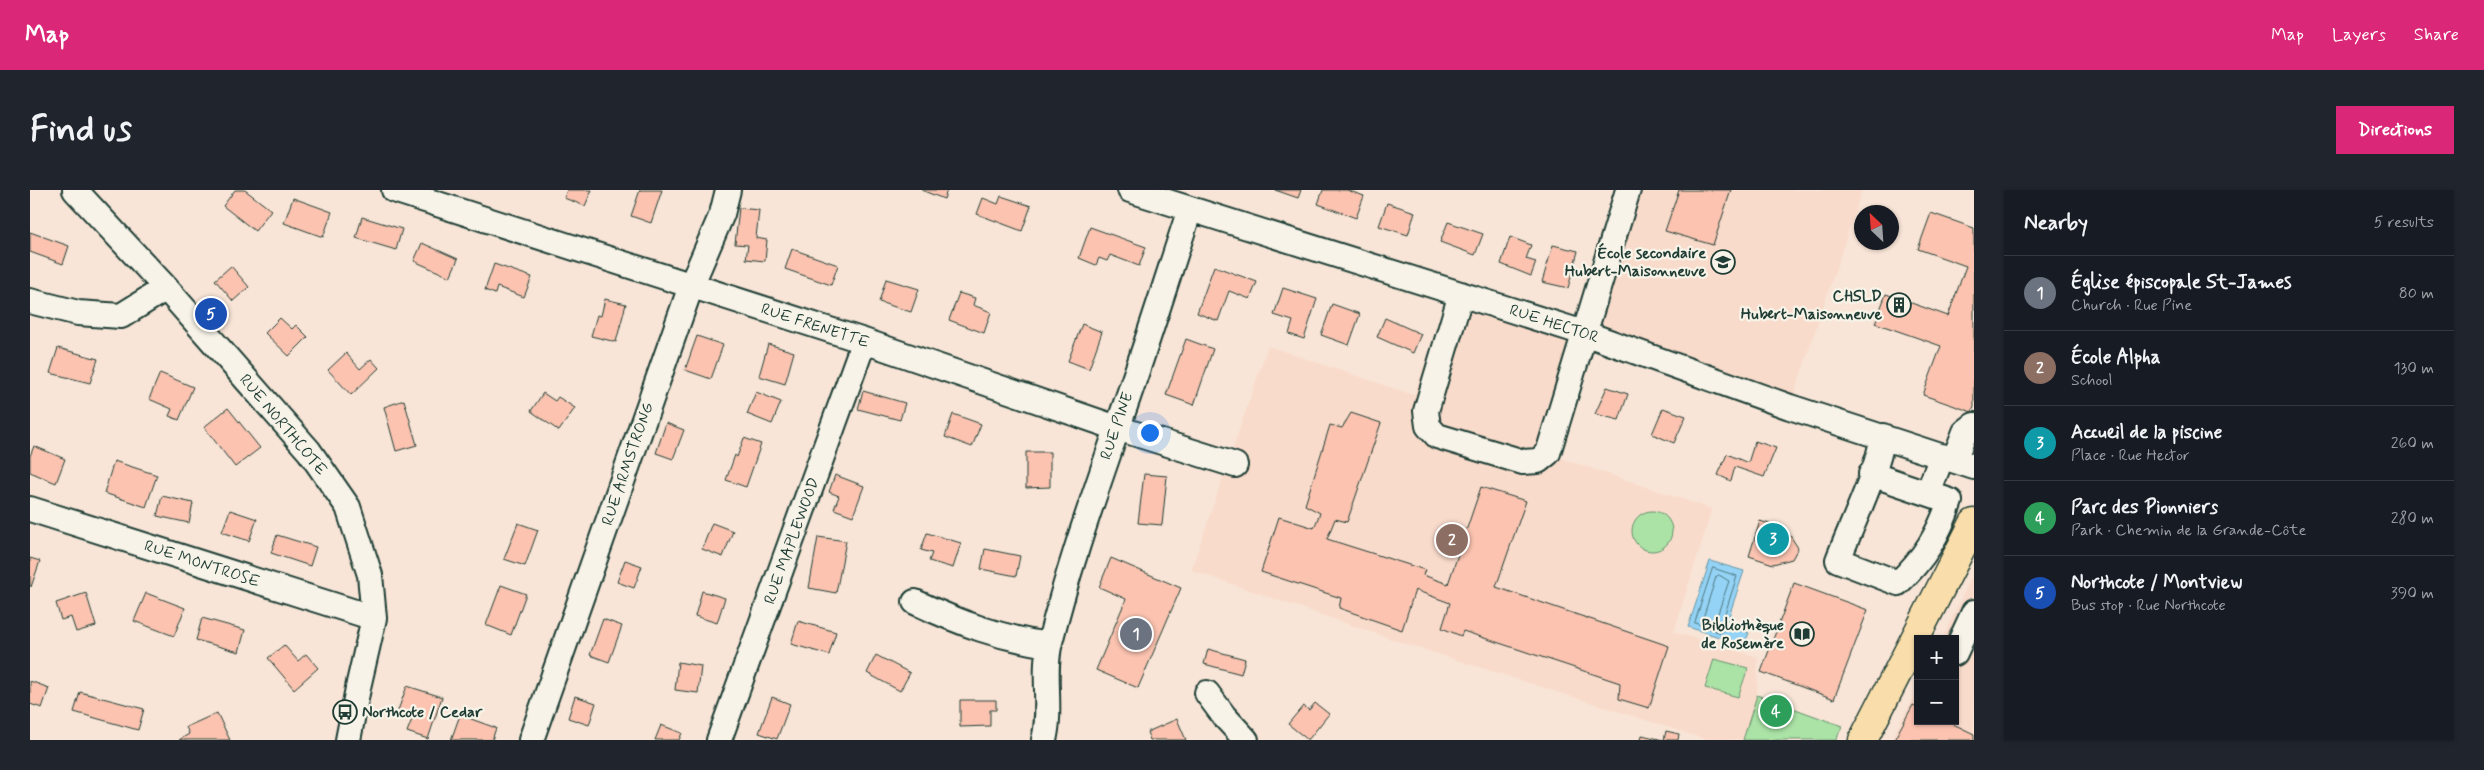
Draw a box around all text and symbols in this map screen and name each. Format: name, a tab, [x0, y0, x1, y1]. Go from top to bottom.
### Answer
text: Map	[25, 20, 69, 51]
text: Map	[2271, 23, 2304, 47]
text: Layers	[2332, 23, 2386, 47]
text: Share	[2414, 23, 2459, 47]
button: Directions	[2336, 106, 2454, 154]
text: Find us	[30, 107, 132, 153]
north arrow	[1854, 205, 1899, 250]
text: Nearby	[2024, 209, 2088, 237]
text: 5 results	[2374, 212, 2434, 233]
place label: École secondaire Hubert-Maisonneuve	[1565, 242, 1706, 282]
school or university icon: École secondaire Hubert-Maisonneuve	[1710, 249, 1736, 275]
text: Église épiscopale St-James	[2071, 270, 2292, 295]
text: 1	[2036, 283, 2044, 304]
text: 80 m	[2399, 283, 2434, 304]
place label: CHSLD Hubert-Maisonneuve	[1741, 286, 1882, 325]
building icon: CHSLD Hubert-Maisonneuve	[1886, 292, 1912, 318]
pin: 5	[195, 295, 227, 333]
text: Church · Rue Pine	[2071, 295, 2192, 316]
street label: RUE FRENETTE	[758, 299, 872, 353]
street label: RUE HECTOR	[1507, 300, 1601, 348]
text: École Alpha	[2071, 345, 2161, 370]
text: 2	[2036, 358, 2044, 379]
text: 130 m	[2393, 358, 2434, 379]
street label: RUE NORTHCOTE	[234, 370, 332, 480]
text: School	[2071, 370, 2112, 391]
street label: RUE PINE	[1096, 389, 1138, 463]
street label: RUE ARMSTRONG	[597, 400, 659, 528]
your location	[1137, 420, 1163, 446]
text: Accueil de la piscine	[2071, 420, 2222, 445]
text: 3	[2036, 433, 2044, 454]
text: 260 m	[2391, 433, 2434, 454]
text: Place · Rue Hector	[2071, 445, 2190, 466]
street label: RUE MAPLEWOOD	[759, 475, 825, 607]
text: Parc des Pionniers	[2071, 495, 2218, 520]
text: 4	[2035, 508, 2045, 529]
text: 280 m	[2391, 508, 2434, 529]
pin: 3	[1757, 520, 1789, 558]
text: Park · Chemin de la Grande-Côte	[2071, 520, 2306, 541]
pin: 2	[1436, 521, 1468, 559]
street label: RUE MONTROSE	[141, 535, 263, 593]
text: Northcote / Montview	[2071, 570, 2242, 595]
text: 5	[2035, 583, 2045, 604]
text: 390 m	[2391, 583, 2434, 604]
text: Bus stop · Rue Northcote	[2071, 595, 2226, 616]
pin: 1	[1120, 615, 1152, 653]
place label: Bibliothèque de Rosemère	[1701, 615, 1784, 654]
library icon: Bibliothèque de Rosemère	[1789, 621, 1815, 647]
map controls	[1914, 635, 1959, 725]
button: +	[1914, 635, 1959, 680]
button: −	[1914, 680, 1959, 725]
pin: 4	[1760, 692, 1792, 730]
bus stop icon: Northcote / Cedar	[332, 699, 358, 725]
place label: Northcote / Cedar	[362, 702, 483, 723]

